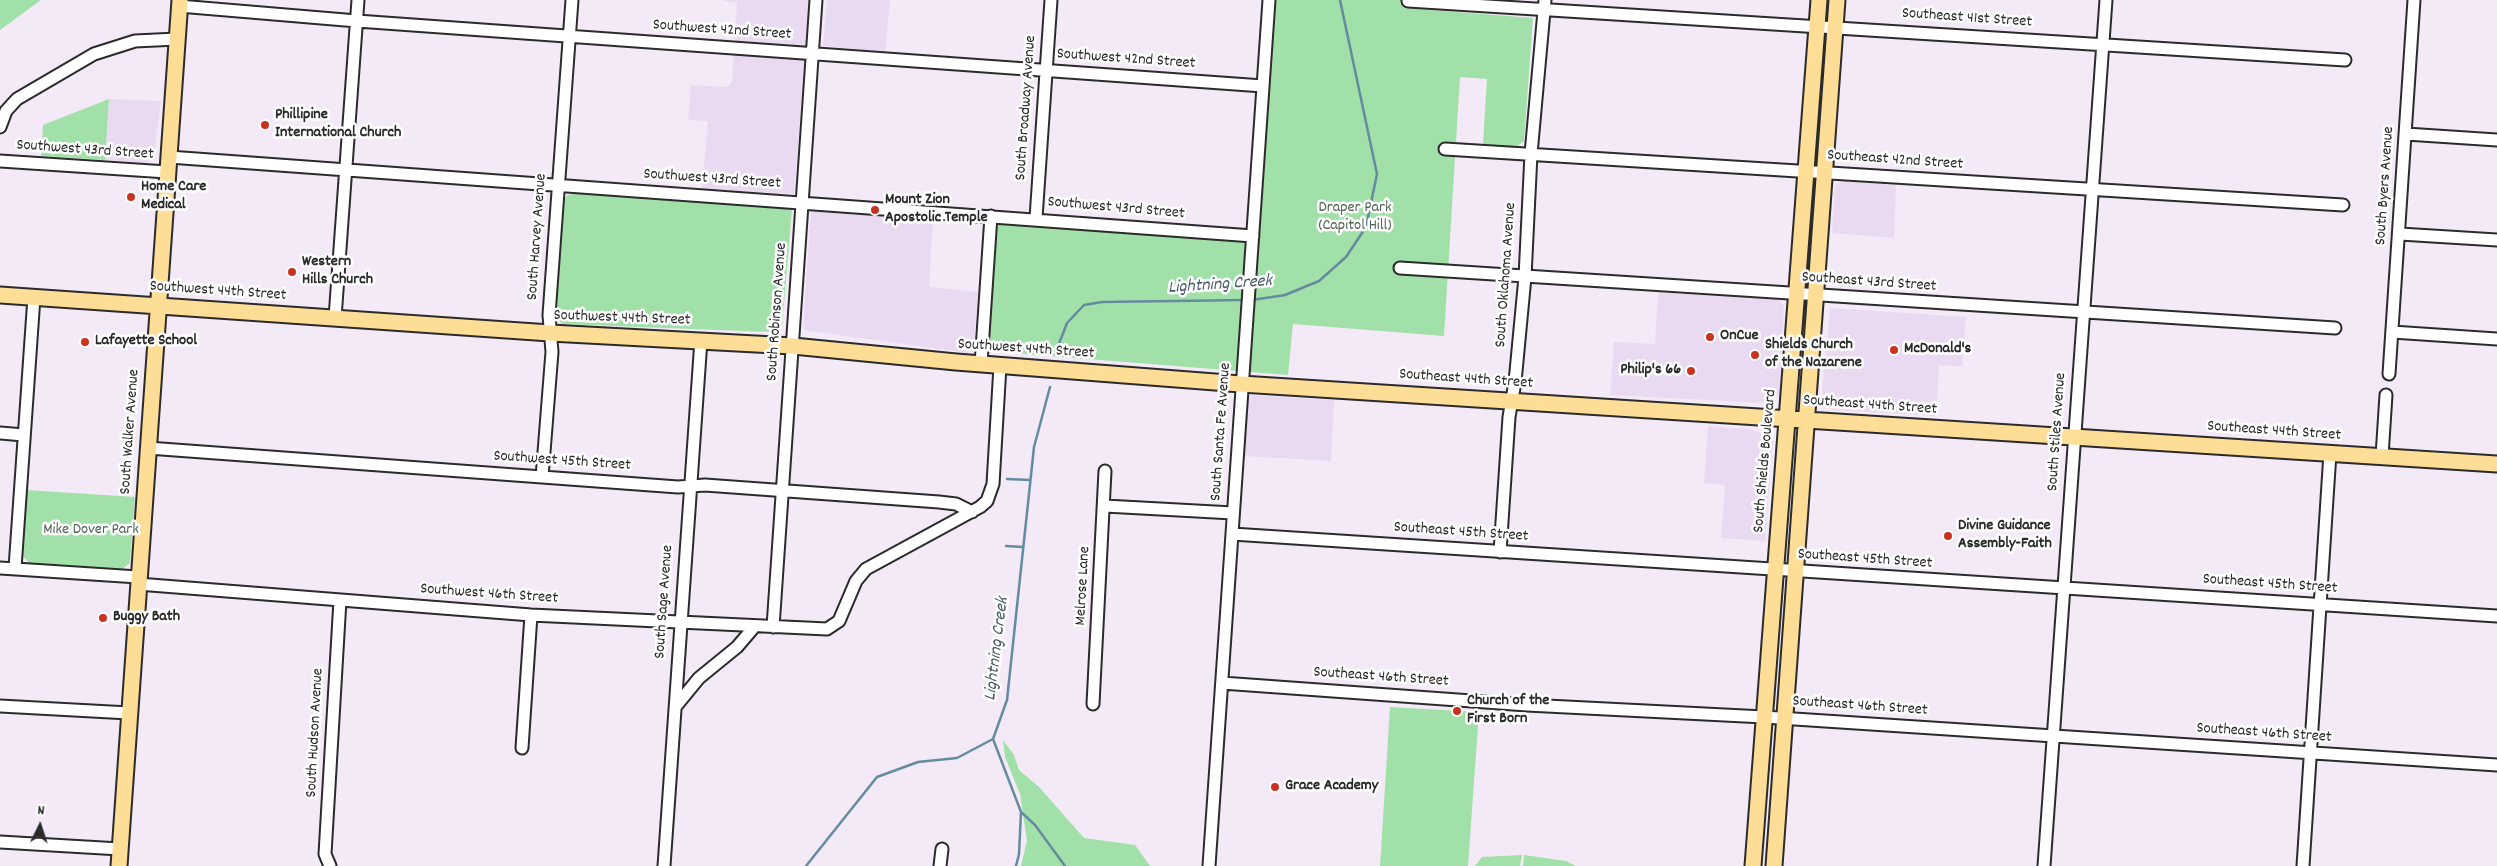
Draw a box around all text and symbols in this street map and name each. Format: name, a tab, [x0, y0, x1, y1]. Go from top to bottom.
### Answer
street label: Southeast 41st Street	[1901, 5, 2033, 33]
street label: Southwest 42nd Street	[652, 17, 792, 45]
street label: South Broadway Avenue	[1012, 35, 1042, 181]
street label: Southwest 42nd Street	[1056, 46, 1196, 74]
place label: Phillipine International Church	[275, 106, 401, 144]
marker: Phillipine International Church	[259, 119, 271, 131]
street label: South Byers Avenue	[2372, 126, 2400, 246]
street label: Southwest 43rd Street	[16, 137, 154, 165]
street label: Southeast 42nd Street	[1826, 147, 1964, 175]
street label: Southwest 43rd Street	[643, 166, 781, 194]
street label: South Harvey Avenue	[524, 173, 552, 301]
place label: Home Care Medical	[141, 178, 206, 216]
marker: Home Care Medical	[125, 191, 137, 203]
place label: Mount Zion Apostolic Temple	[885, 191, 987, 229]
street label: Southwest 43rd Street	[1047, 193, 1185, 225]
park label: Draper Park (Capitol Hill)	[1319, 199, 1391, 237]
street label: South Oklahoma Avenue	[1492, 202, 1522, 348]
marker: Mount Zion Apostolic Temple	[869, 204, 881, 216]
street label: South Robinson Avenue	[764, 242, 792, 382]
place label: Western Hills Church	[302, 253, 373, 291]
marker: Western Hills Church	[286, 266, 298, 278]
street label: Southeast 43rd Street	[1801, 269, 1937, 297]
water label: Lightning Creek	[1167, 272, 1273, 300]
street label: Southwest 44th Street	[149, 278, 287, 306]
street label: Southwest 44th Street	[553, 307, 691, 331]
place label: OnCue	[1720, 327, 1758, 347]
marker: OnCue	[1704, 331, 1716, 343]
place label: Lafayette School	[95, 332, 197, 352]
marker: Lafayette School	[79, 336, 91, 348]
street label: Southwest 44th Street	[957, 336, 1095, 364]
place label: Shields Church of the Nazarene	[1765, 336, 1862, 374]
place label: McDonald's	[1904, 340, 1971, 360]
marker: McDonald's	[1888, 344, 1900, 356]
marker: Shields Church of the Nazarene	[1749, 349, 1761, 361]
place label: Philip's 66	[1620, 361, 1681, 381]
street label: South Santa Fe Avenue	[1208, 362, 1236, 502]
marker: Philip's 66	[1685, 365, 1697, 377]
street label: Southeast 44th Street	[1398, 366, 1534, 394]
street label: South Walker Avenue	[117, 369, 145, 495]
street label: South Stiles Avenue	[2044, 372, 2072, 492]
street label: South Shields Boulevard	[1750, 388, 1782, 534]
street label: Southeast 44th Street	[1802, 392, 1938, 420]
street label: Southeast 44th Street	[2206, 418, 2342, 446]
street label: Southwest 45th Street	[493, 448, 631, 476]
place label: Divine Guidance Assembly-Faith	[1958, 517, 2052, 555]
street label: Southeast 45th Street	[1393, 519, 1529, 547]
park label: Mike Dover Park	[43, 521, 139, 541]
marker: Divine Guidance Assembly-Faith	[1942, 530, 1954, 542]
street label: South Sage Avenue	[651, 544, 679, 660]
street label: Melrose Lane	[1072, 546, 1096, 626]
street label: Southeast 45th Street	[1797, 546, 1933, 574]
street label: Southeast 45th Street	[2202, 571, 2338, 599]
street label: Southwest 46th Street	[419, 581, 559, 609]
water label: Lightning Creek	[981, 596, 1015, 702]
place label: Buggy Bath	[113, 608, 180, 628]
marker: Buggy Bath	[97, 612, 109, 624]
street label: Southeast 46th Street	[1313, 664, 1449, 692]
street label: South Hudson Avenue	[303, 668, 329, 798]
place label: Church of the First Born	[1467, 692, 1549, 730]
street label: Southeast 46th Street	[1792, 693, 1928, 721]
marker: Church of the First Born	[1451, 705, 1463, 717]
street label: Southeast 46th Street	[2196, 720, 2332, 748]
place label: Grace Academy	[1285, 777, 1378, 797]
marker: Grace Academy	[1269, 781, 1281, 793]
north arrow	[15, 801, 65, 851]
text: N	[37, 801, 45, 821]

